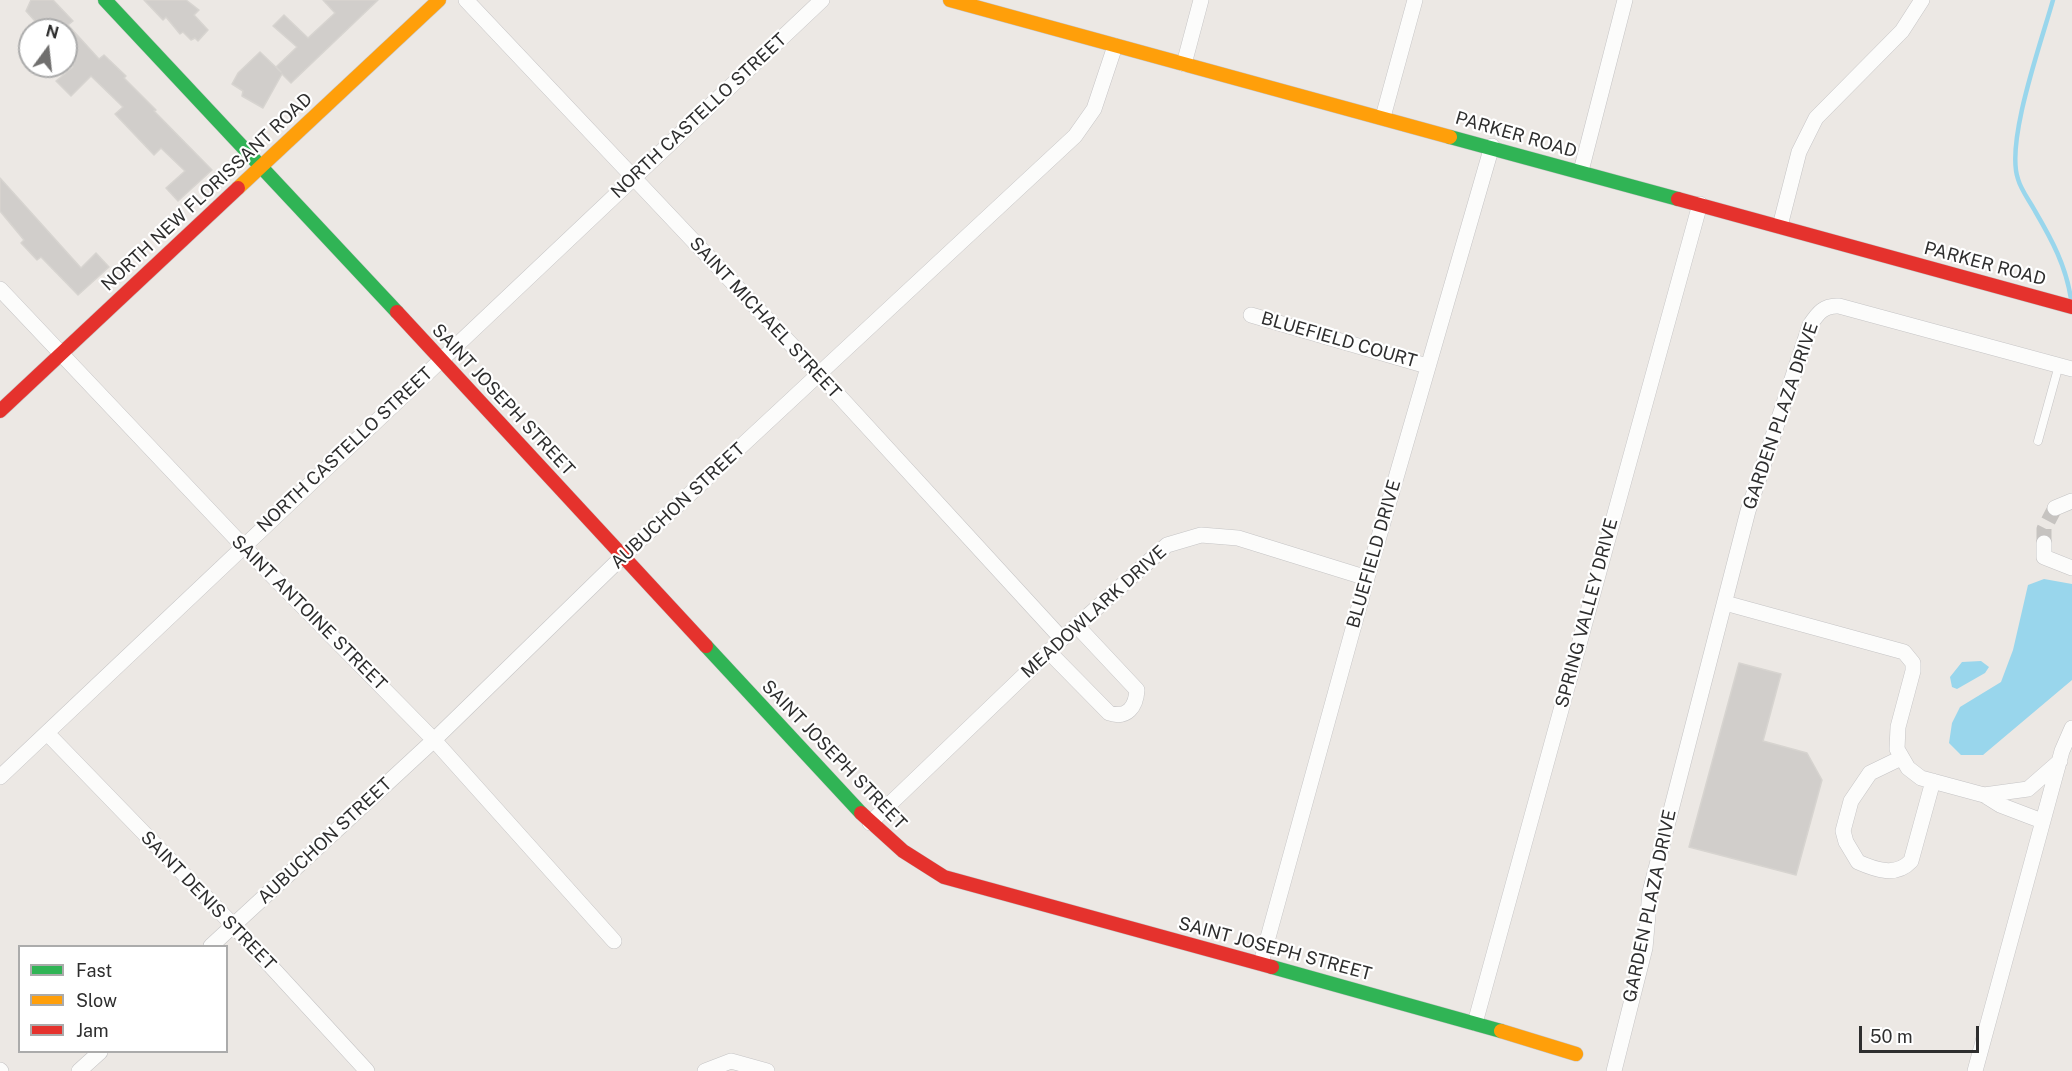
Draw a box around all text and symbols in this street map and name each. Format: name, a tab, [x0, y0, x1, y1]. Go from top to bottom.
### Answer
north arrow	[18, 18, 78, 78]
text: N	[44, 21, 61, 43]
street label: NORTH CASTELLO STREET	[607, 29, 791, 203]
street label: NORTH NEW FLORISSANT ROAD	[97, 88, 317, 296]
street label: PARKER ROAD	[1453, 107, 1579, 163]
street label: SAINT MICHAEL STREET	[685, 233, 845, 403]
street label: PARKER ROAD	[1922, 237, 2048, 291]
street label: BLUEFIELD COURT	[1259, 307, 1419, 373]
street label: SAINT JOSEPH STREET	[427, 320, 579, 480]
street label: GARDEN PLAZA DRIVE	[1739, 320, 1823, 512]
street label: NORTH CASTELLO STREET	[253, 363, 437, 537]
street label: AUBUCHON STREET	[607, 438, 749, 574]
street label: BLUEFIELD DRIVE	[1342, 477, 1406, 631]
street label: SPRING VALLEY DRIVE	[1551, 516, 1623, 710]
street label: SAINT ANTOINE STREET	[227, 531, 391, 695]
street label: MEADOWLARK DRIVE	[1017, 541, 1171, 683]
street label: SAINT JOSEPH STREET	[757, 676, 911, 834]
street label: AUBUCHON STREET	[254, 773, 396, 909]
street label: GARDEN PLAZA DRIVE	[1619, 808, 1681, 1004]
street label: SAINT DENIS STREET	[136, 827, 280, 975]
street label: SAINT JOSEPH STREET	[1176, 913, 1374, 985]
legend	[18, 945, 228, 1053]
text: Fast	[76, 960, 112, 981]
text: Slow	[76, 990, 117, 1011]
scale bar	[1862, 1014, 1982, 1052]
text: Jam	[76, 1020, 109, 1041]
text: 50 m	[1870, 1026, 1913, 1047]

